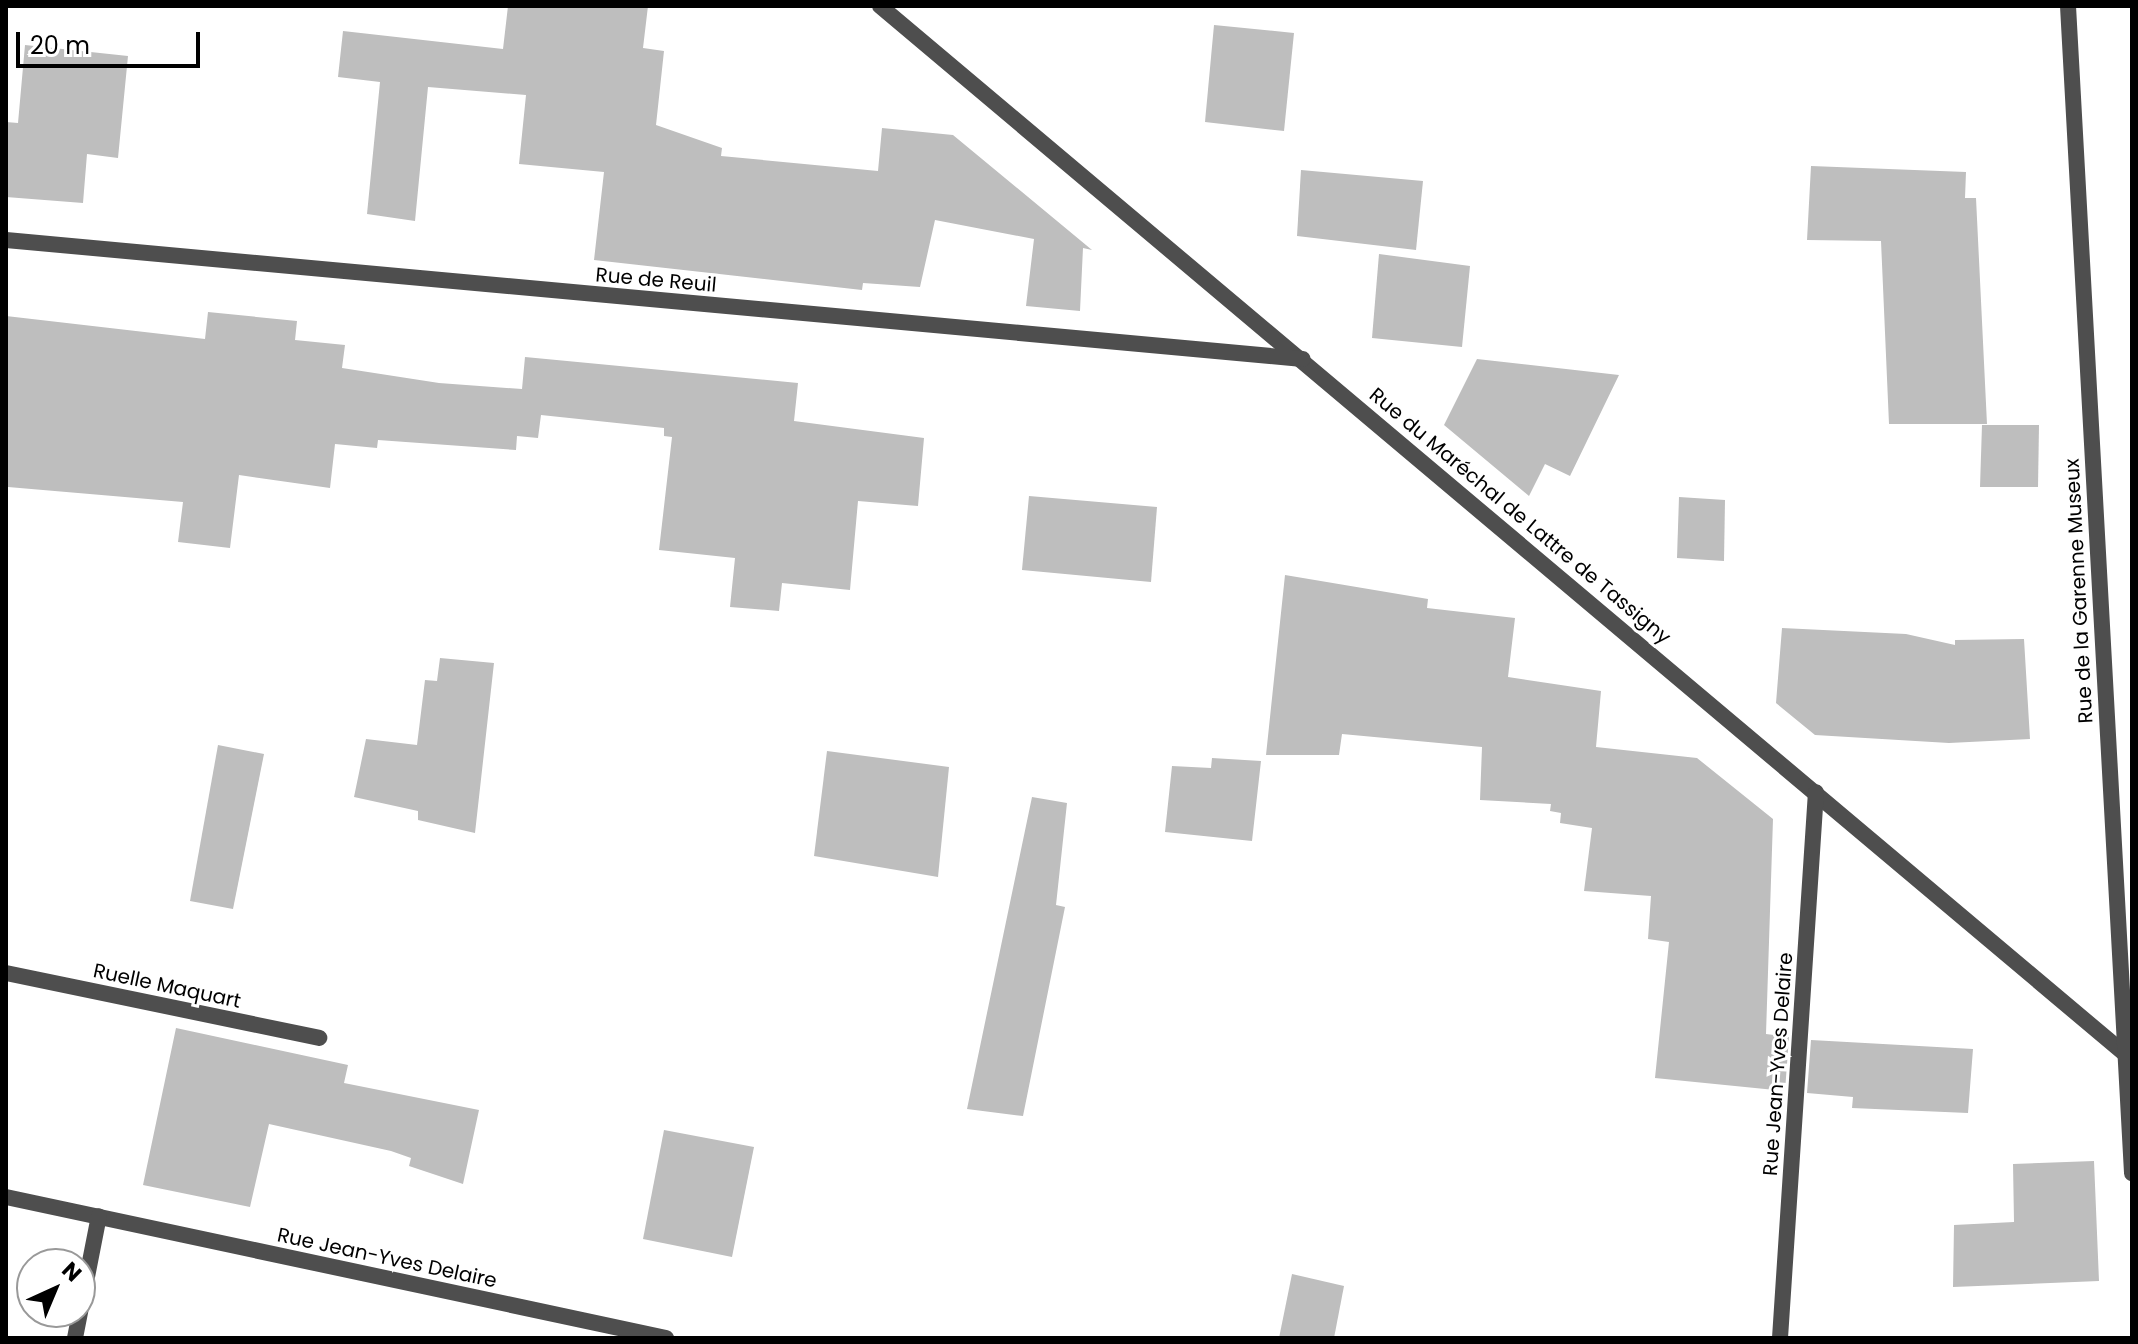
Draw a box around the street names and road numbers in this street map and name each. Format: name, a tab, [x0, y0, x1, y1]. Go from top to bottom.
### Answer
street label: Rue de Reuil	[595, 263, 717, 297]
street label: Rue du Maréchal de Lattre de Tassigny	[1365, 383, 1675, 649]
street label: Rue de la Garenne Museux	[2060, 458, 2098, 724]
street label: Rue Jean-Yves Delaire	[1758, 951, 1798, 1177]
street label: Ruelle Maquart	[91, 959, 243, 1013]
street label: Rue Jean-Yves Delaire	[275, 1223, 499, 1293]

